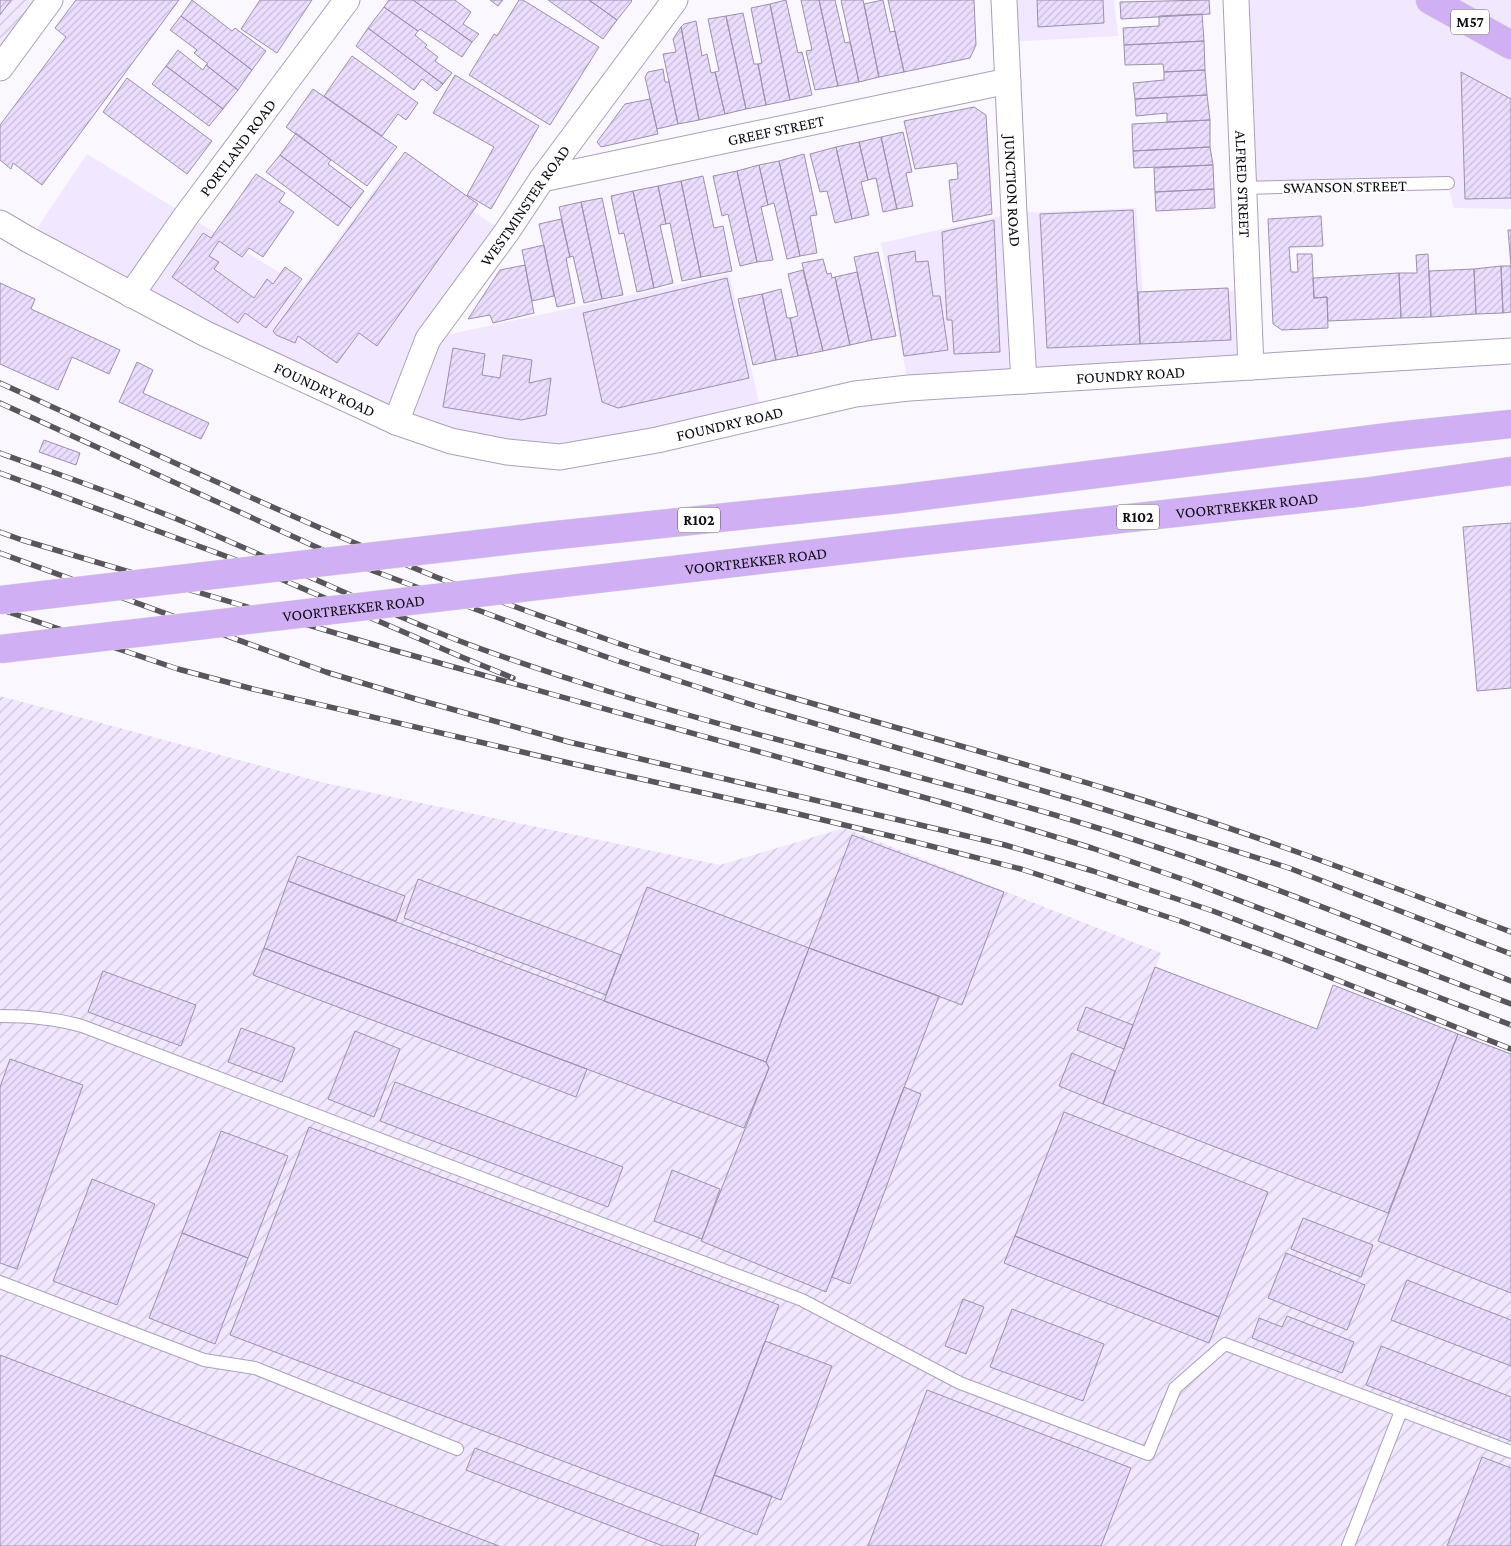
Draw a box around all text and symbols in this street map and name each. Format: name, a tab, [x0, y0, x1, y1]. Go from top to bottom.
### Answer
road number: M57	[1451, 10, 1489, 34]
street label: PORTLAND ROAD	[196, 96, 279, 199]
street label: GREEF STREET	[726, 112, 826, 149]
street label: ALFRED STREET	[1232, 130, 1254, 238]
street label: JUNCTION ROAD	[1000, 132, 1024, 247]
street label: WESTMINSTER ROAD	[477, 142, 573, 269]
street label: SWANSON STREET	[1283, 177, 1407, 196]
street label: FOUNDRY ROAD	[272, 359, 378, 420]
street label: FOUNDRY ROAD	[1076, 363, 1186, 387]
street label: FOUNDRY ROAD	[675, 403, 785, 444]
street label: VOORTREKKER ROAD	[1175, 489, 1319, 522]
road number: R102	[1117, 504, 1159, 530]
road number: R102	[678, 508, 720, 532]
street label: VOORTREKKER ROAD	[684, 544, 828, 578]
street label: VOORTREKKER ROAD	[282, 591, 426, 625]

